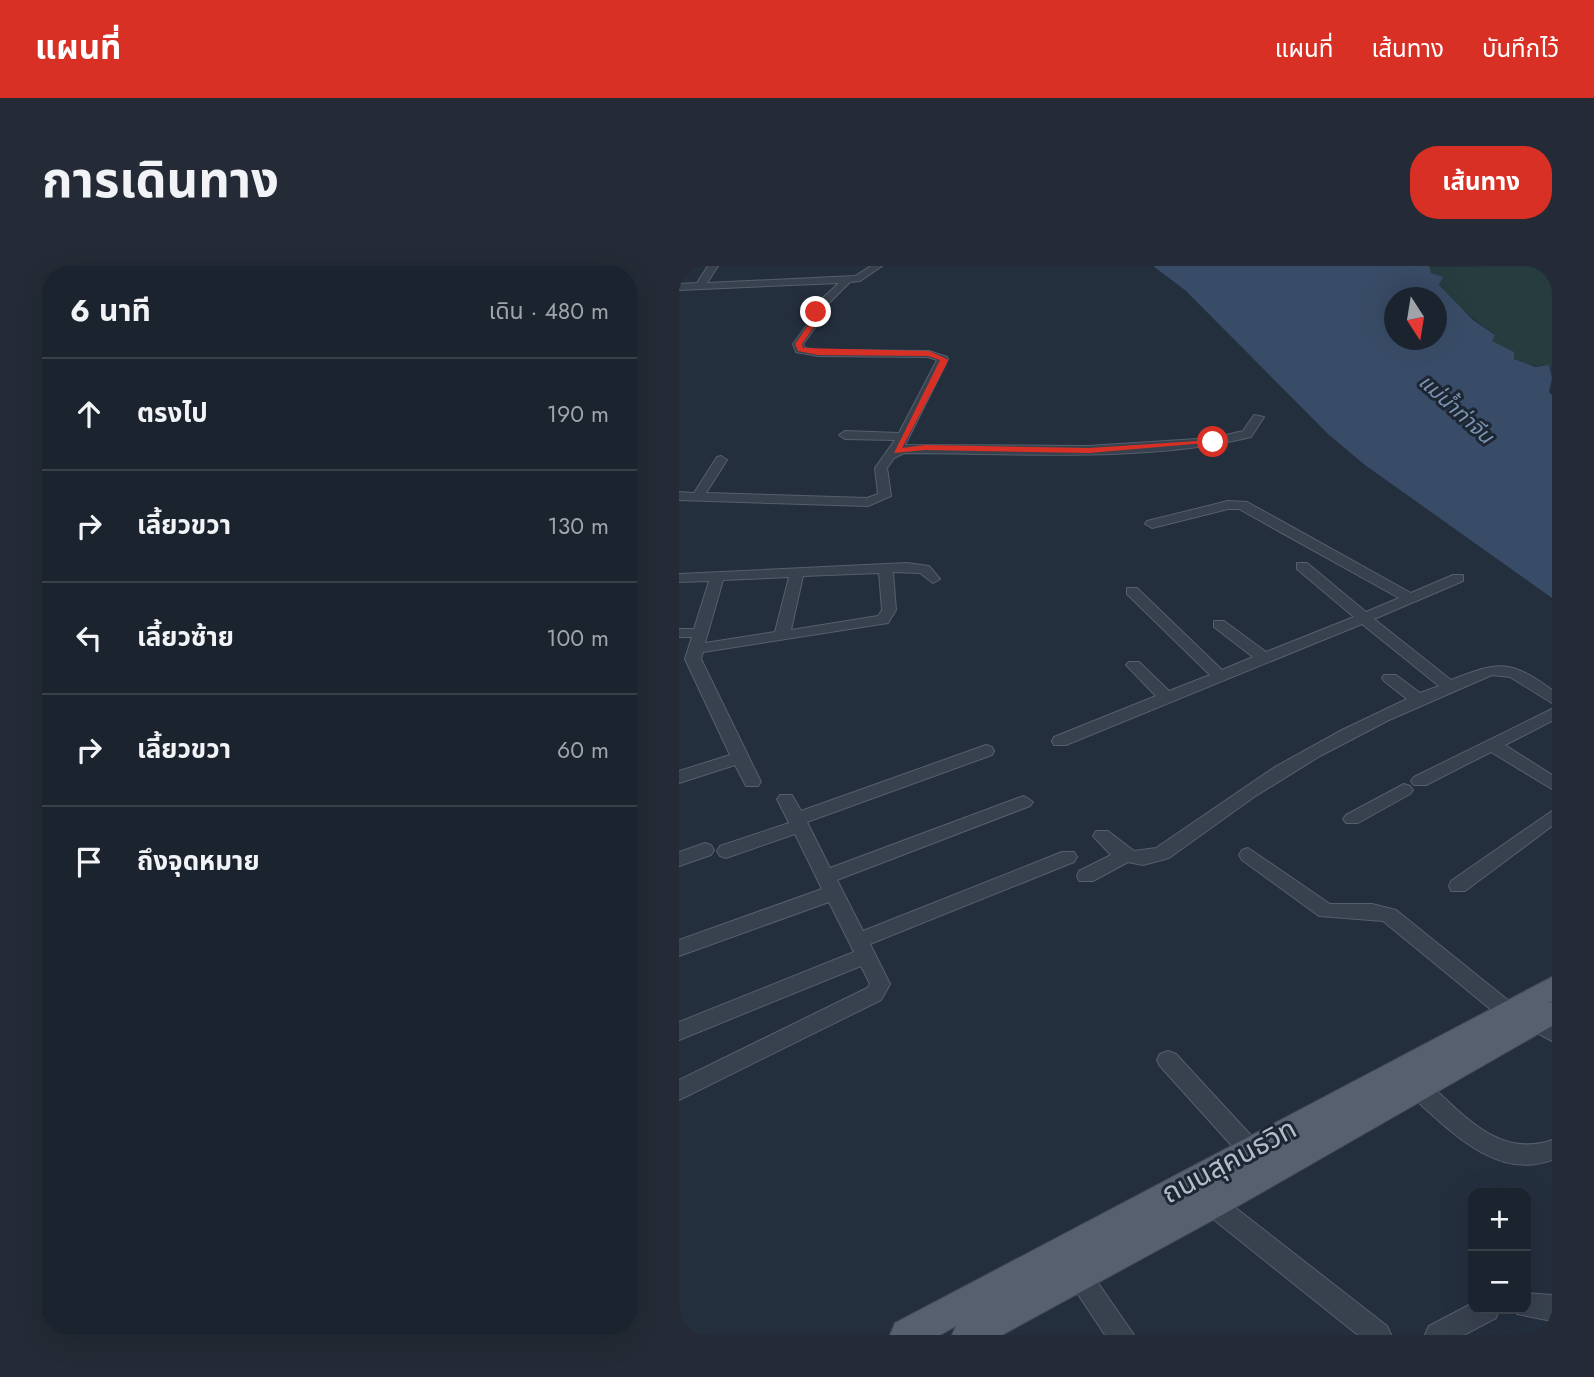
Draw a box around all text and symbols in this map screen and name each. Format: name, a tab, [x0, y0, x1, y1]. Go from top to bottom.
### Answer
text: แผนที่	[35, 24, 121, 71]
text: แผนที่	[1275, 31, 1333, 66]
text: เส้นทาง	[1371, 31, 1444, 66]
text: บันทึกไว้	[1482, 31, 1559, 66]
text: การเดินทาง	[42, 145, 279, 215]
button: เส้นทาง	[1410, 146, 1552, 219]
north arrow	[1384, 287, 1447, 350]
text: 6 นาที	[70, 289, 151, 332]
text: เดิน · 480 m	[489, 294, 609, 328]
route end	[800, 296, 831, 327]
water label: แม่น้ำท่าจีน	[1412, 367, 1501, 452]
text: ตรงไป	[137, 394, 208, 432]
icon: ahead	[70, 395, 108, 433]
text: 190 m	[547, 397, 609, 431]
route start	[1197, 426, 1228, 457]
text: เลี้ยวขวา	[137, 506, 231, 544]
icon: right	[70, 507, 108, 545]
text: 130 m	[547, 509, 609, 543]
text: เลี้ยวซ้าย	[137, 618, 234, 656]
icon: left	[70, 619, 108, 657]
text: 100 m	[546, 621, 609, 655]
text: เลี้ยวขวา	[137, 730, 231, 768]
icon: right	[70, 731, 108, 769]
text: 60 m	[557, 733, 609, 767]
text: ถึงจุดหมาย	[137, 842, 260, 880]
icon: arrive	[70, 843, 108, 881]
street label: ถนนสุคนธวิท	[1154, 1108, 1304, 1214]
map controls	[1468, 1188, 1531, 1314]
button: +	[1468, 1188, 1531, 1251]
button: −	[1468, 1251, 1531, 1314]

